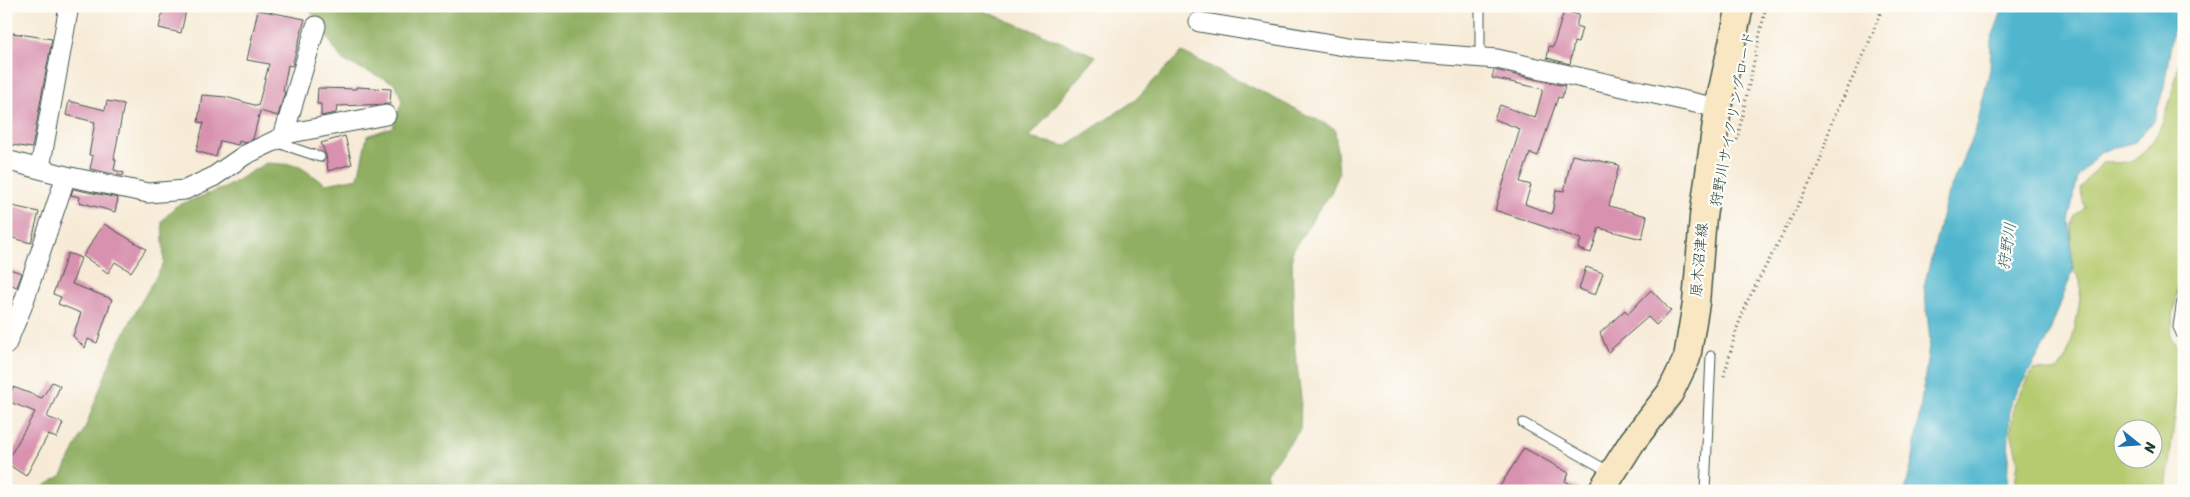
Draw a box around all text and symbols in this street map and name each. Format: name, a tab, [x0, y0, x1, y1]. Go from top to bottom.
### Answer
street label: 狩野川サイクリングロード	[1702, 29, 1762, 209]
water label: 狩野川	[1988, 220, 2025, 272]
street label: 原木沼津線	[1683, 222, 1715, 298]
north arrow	[2112, 420, 2162, 470]
text: N	[2136, 438, 2164, 456]

